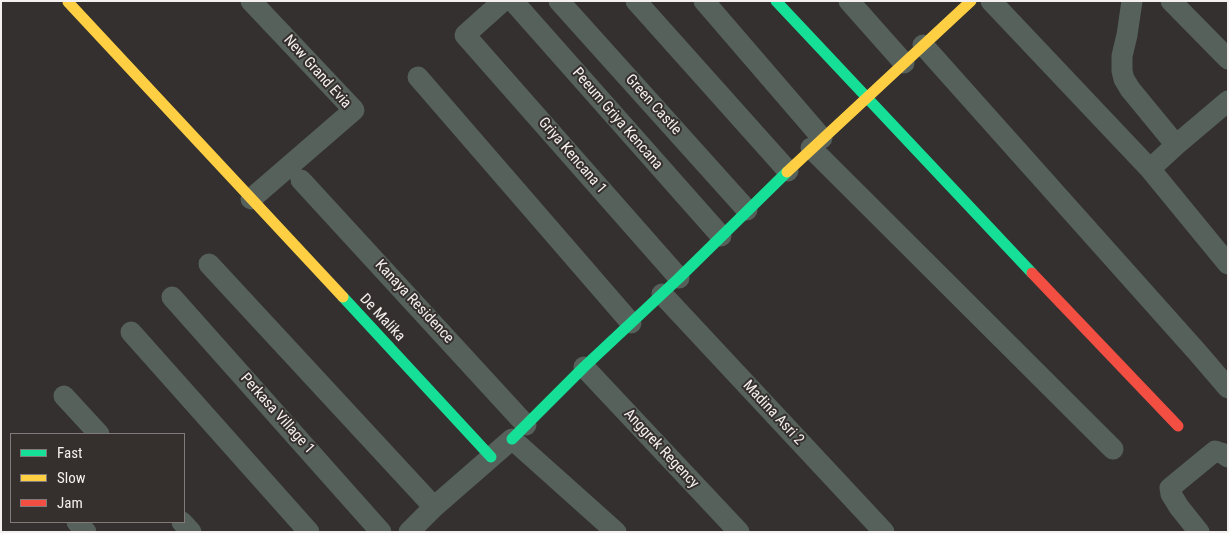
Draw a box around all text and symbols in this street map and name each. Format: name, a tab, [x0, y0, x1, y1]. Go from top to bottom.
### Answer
street label: New Grand Evia	[279, 32, 355, 112]
street label: Peeum Griya Kencana	[568, 65, 666, 173]
street label: Green Castle	[621, 71, 685, 139]
street label: Griya Kencana 1	[534, 114, 610, 198]
street label: Kanaya Residence	[371, 257, 457, 347]
street label: De Malika	[356, 291, 408, 345]
street label: Perkasa Village 1	[236, 370, 318, 458]
street label: Madina Asri 2	[739, 377, 807, 449]
street label: Anggrek Regency	[620, 405, 702, 493]
legend	[10, 433, 185, 523]
text: Fast	[57, 444, 82, 462]
text: Slow	[57, 469, 86, 487]
text: Jam	[57, 494, 83, 512]

